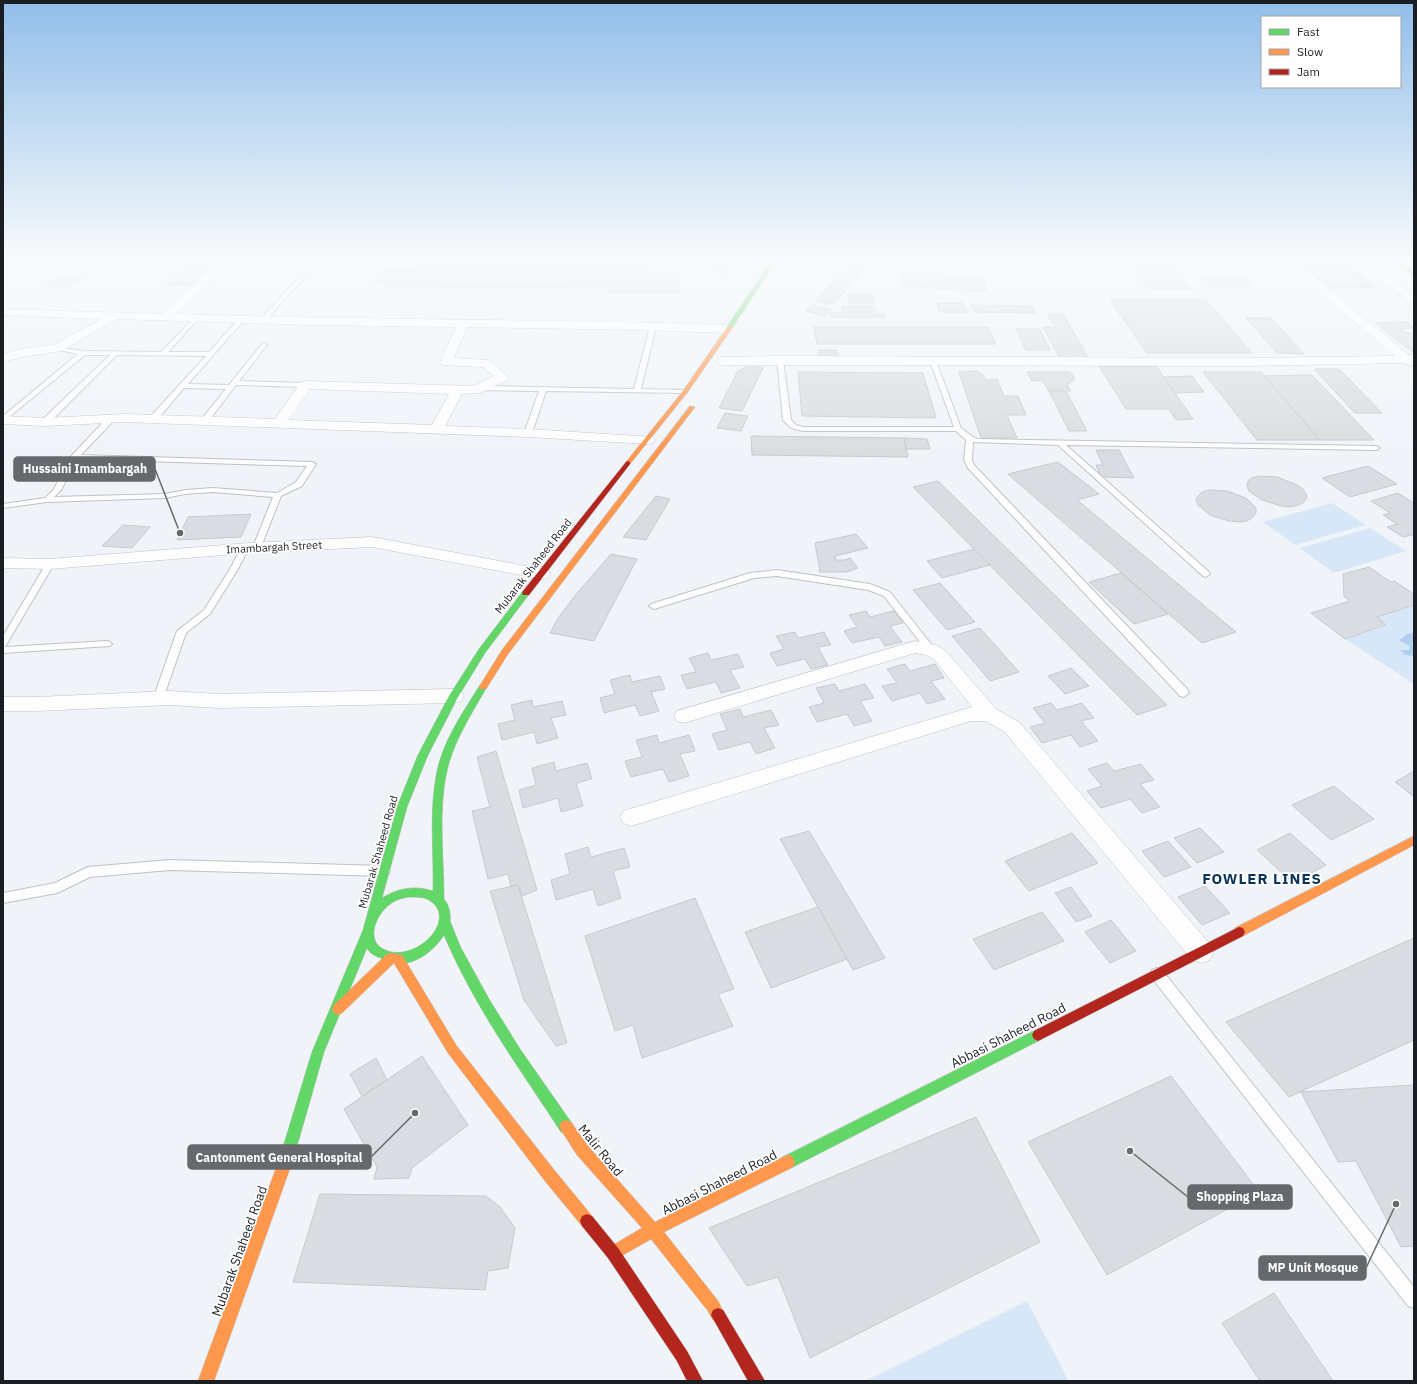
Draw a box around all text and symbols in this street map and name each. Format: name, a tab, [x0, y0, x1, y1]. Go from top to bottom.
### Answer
legend	[1261, 16, 1401, 88]
text: Fast	[1297, 24, 1320, 39]
text: Slow	[1297, 44, 1323, 59]
text: Jam	[1297, 64, 1320, 79]
callout: Hussaini Imambargah	[14, 457, 155, 481]
text: Hussaini Imambargah	[23, 461, 147, 476]
street label: Mubarak Shaheed Road	[492, 516, 574, 616]
street label: Imambargah Street	[226, 537, 323, 557]
street label: Mubarak Shaheed Road	[355, 794, 401, 910]
district label: FOWLER LINES	[1202, 869, 1322, 888]
street label: Abbasi Shaheed Road	[948, 999, 1069, 1072]
street label: Malir Road	[574, 1121, 627, 1180]
callout: Cantonment General Hospital	[188, 1145, 371, 1169]
street label: Abbasi Shaheed Road	[659, 1146, 780, 1219]
text: Cantonment General Hospital	[196, 1150, 363, 1165]
street label: Mubarak Shaheed Road	[208, 1183, 271, 1319]
callout: Shopping Plaza	[1188, 1185, 1292, 1209]
text: Shopping Plaza	[1196, 1189, 1284, 1204]
callout: MP Unit Mosque	[1259, 1256, 1366, 1280]
text: MP Unit Mosque	[1268, 1260, 1359, 1275]

